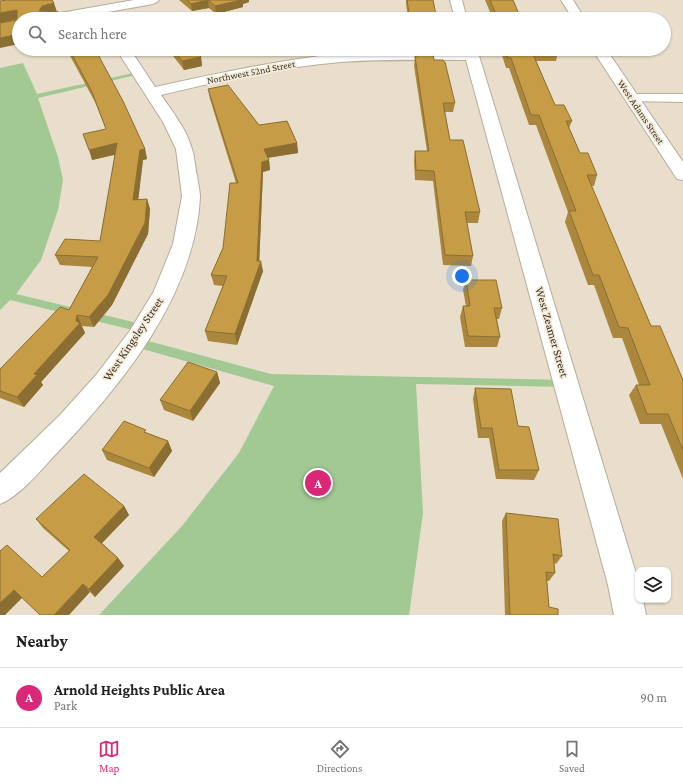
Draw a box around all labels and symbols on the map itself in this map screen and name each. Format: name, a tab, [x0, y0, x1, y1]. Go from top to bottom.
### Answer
street label: Northwest 52nd Street	[206, 58, 297, 86]
street label: West Adams Street	[615, 78, 667, 147]
your location	[452, 266, 472, 286]
street label: West Zeamer Street	[532, 285, 572, 380]
street label: West Kingsley Street	[100, 294, 167, 384]
pin: A	[305, 468, 331, 498]

